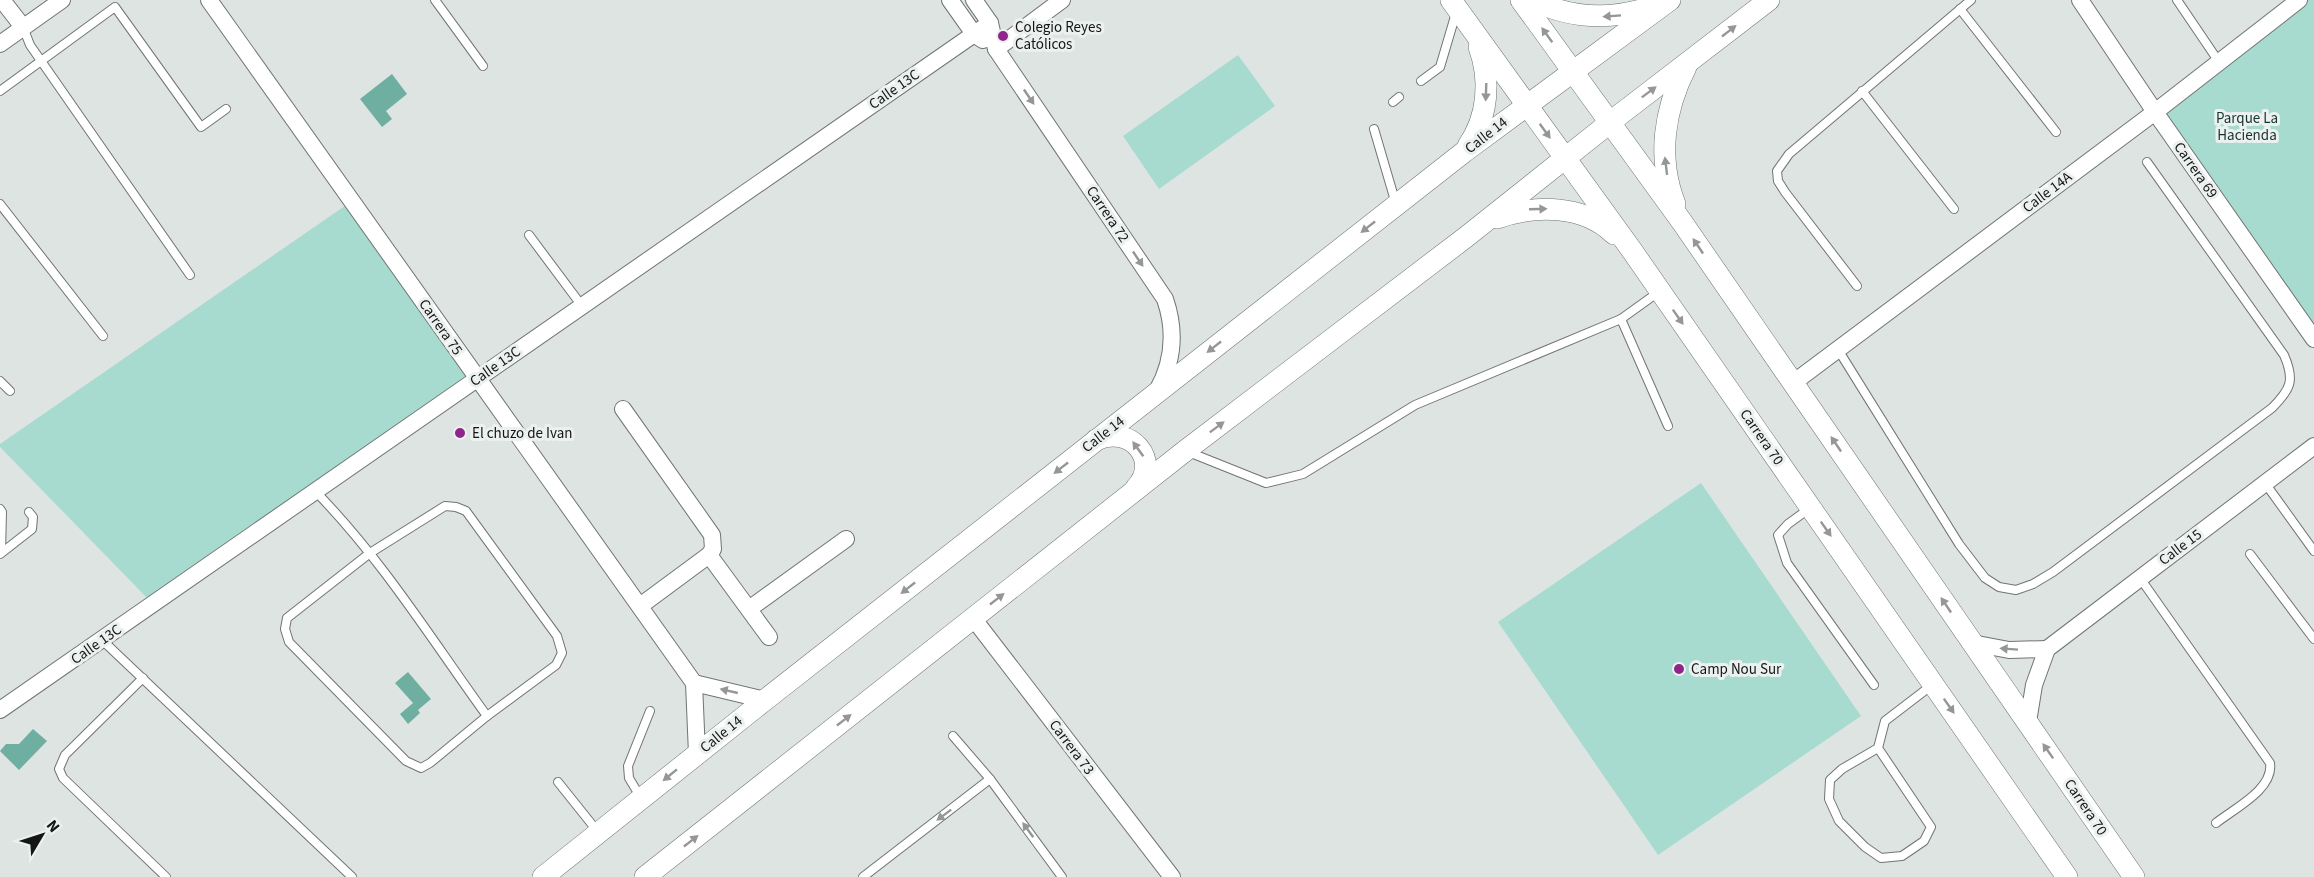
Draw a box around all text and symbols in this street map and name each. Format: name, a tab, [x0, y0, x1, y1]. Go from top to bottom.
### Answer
one-way arrow	[1602, 11, 1621, 20]
place label: Colegio Reyes Católicos	[1015, 17, 1102, 55]
one-way arrow	[1721, 26, 1736, 38]
one-way arrow	[1541, 28, 1553, 44]
marker: Colegio Reyes Católicos	[996, 29, 1010, 43]
street label: Calle 13C	[865, 64, 924, 115]
one-way arrow	[1481, 82, 1490, 101]
one-way arrow	[1641, 86, 1657, 98]
one-way arrow	[1023, 89, 1034, 105]
park label: Parque La Hacienda	[2216, 108, 2278, 146]
street label: Calle 14	[1460, 112, 1513, 159]
one-way arrow	[1539, 124, 1551, 139]
street label: Carrera 69	[2169, 138, 2223, 203]
one-way arrow	[1661, 156, 1671, 175]
street label: Calle 14A	[2018, 166, 2077, 218]
street label: Carrera 72	[1081, 182, 1134, 247]
one-way arrow	[1529, 204, 1548, 214]
one-way arrow	[1360, 221, 1376, 234]
one-way arrow	[1693, 238, 1704, 254]
one-way arrow	[1132, 250, 1144, 266]
street label: Carrera 75	[414, 295, 468, 360]
one-way arrow	[1672, 309, 1683, 325]
street label: Calle 13C	[466, 341, 525, 392]
one-way arrow	[1206, 341, 1222, 354]
street label: Carrera 70	[1735, 405, 1789, 470]
street label: Calle 14	[1077, 411, 1130, 458]
one-way arrow	[1209, 421, 1224, 433]
place label: El chuzo de Ivan	[472, 423, 572, 444]
marker: El chuzo de Ivan	[453, 426, 467, 440]
one-way arrow	[1830, 436, 1841, 453]
one-way arrow	[1131, 441, 1144, 457]
one-way arrow	[1053, 461, 1069, 474]
one-way arrow	[1820, 520, 1832, 536]
street label: Calle 15	[2154, 524, 2206, 571]
one-way arrow	[900, 581, 915, 593]
one-way arrow	[989, 592, 1005, 605]
one-way arrow	[1940, 598, 1952, 614]
street label: Calle 13C	[67, 619, 126, 670]
one-way arrow	[1999, 644, 2018, 654]
place label: Camp Nou Sur	[1691, 659, 1782, 680]
marker: Camp Nou Sur	[1672, 662, 1686, 676]
one-way arrow	[720, 686, 739, 695]
one-way arrow	[1943, 698, 1955, 714]
street label: Calle 14	[696, 710, 747, 758]
one-way arrow	[836, 713, 852, 726]
street label: Carrera 73	[1044, 715, 1099, 779]
one-way arrow	[2042, 744, 2054, 760]
one-way arrow	[662, 769, 678, 782]
street label: Carrera 70	[2059, 775, 2112, 840]
north arrow	[12, 805, 72, 865]
one-way arrow	[936, 809, 952, 821]
text: N	[41, 815, 65, 837]
one-way arrow	[1022, 822, 1034, 837]
one-way arrow	[683, 834, 699, 847]

